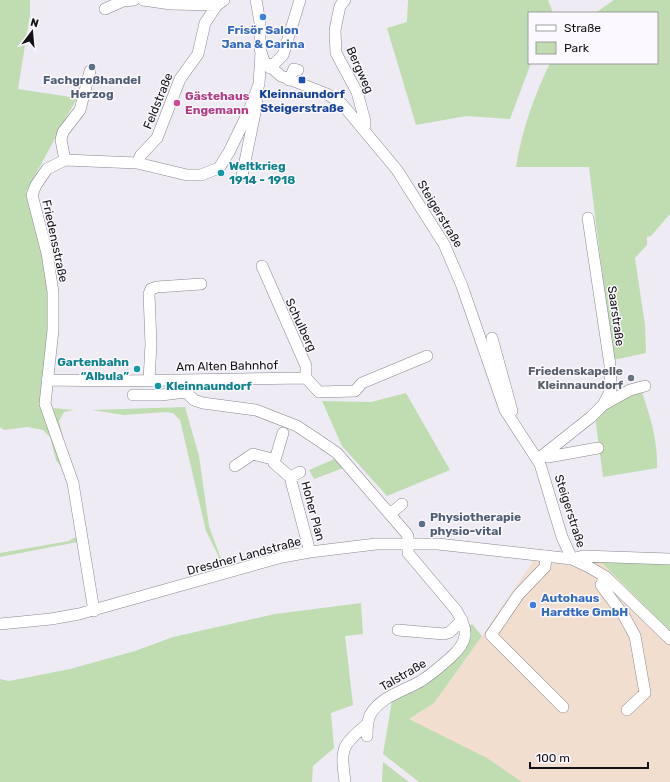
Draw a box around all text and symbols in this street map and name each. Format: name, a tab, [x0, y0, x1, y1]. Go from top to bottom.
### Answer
north arrow	[12, 12, 52, 52]
marker: Frisör Salon Jana & Carina	[258, 12, 268, 22]
legend	[528, 12, 658, 64]
text: N	[29, 16, 40, 30]
text: Straße	[564, 21, 601, 35]
place label: Frisör Salon Jana & Carina	[221, 23, 305, 51]
text: Park	[564, 41, 590, 55]
street label: Bergweg	[344, 44, 376, 96]
marker: Fachgroßhandel Herzog	[87, 62, 97, 72]
street label: Feldstraße	[140, 71, 176, 131]
place label: Fachgroßhandel Herzog	[43, 73, 141, 101]
marker: Kleinnaundorf Steigerstraße	[297, 75, 307, 85]
place label: Kleinnaundorf Steigerstraße	[259, 87, 345, 115]
place label: Gästehaus Engemann	[185, 89, 250, 117]
marker: Gästehaus Engemann	[172, 98, 182, 108]
place label: Weltkrieg 1914 - 1918	[229, 159, 295, 187]
marker: Weltkrieg 1914 - 1918	[216, 168, 226, 178]
street label: Steigerstraße	[414, 178, 466, 250]
street label: Friedensstraße	[39, 198, 71, 284]
street label: Saarstraße	[605, 285, 627, 347]
street label: Schulberg	[283, 296, 319, 354]
place label: Gartenbahn “Albula”	[57, 355, 129, 383]
street label: Am Alten Bahnhof	[176, 358, 278, 374]
marker: Gartenbahn “Albula”	[132, 364, 142, 374]
place label: Friedenskapelle Kleinnaundorf	[528, 364, 624, 392]
marker: Friedenskapelle Kleinnaundorf	[626, 373, 636, 383]
place label: Kleinnaundorf	[166, 379, 252, 393]
marker: Kleinnaundorf	[153, 381, 163, 391]
street label: Steigerstraße	[552, 473, 588, 550]
street label: Hoher Plan	[298, 480, 328, 542]
place label: Physiotherapie physio-vital	[430, 510, 521, 538]
marker: Physiotherapie physio-vital	[417, 519, 427, 529]
street label: Dresdner Landstraße	[185, 534, 303, 578]
place label: Autohaus Hardtke GmbH	[541, 591, 628, 619]
marker: Autohaus Hardtke GmbH	[528, 600, 538, 610]
street label: Talstraße	[377, 656, 429, 694]
scale bar	[530, 744, 648, 770]
text: 100 m	[536, 751, 570, 765]

